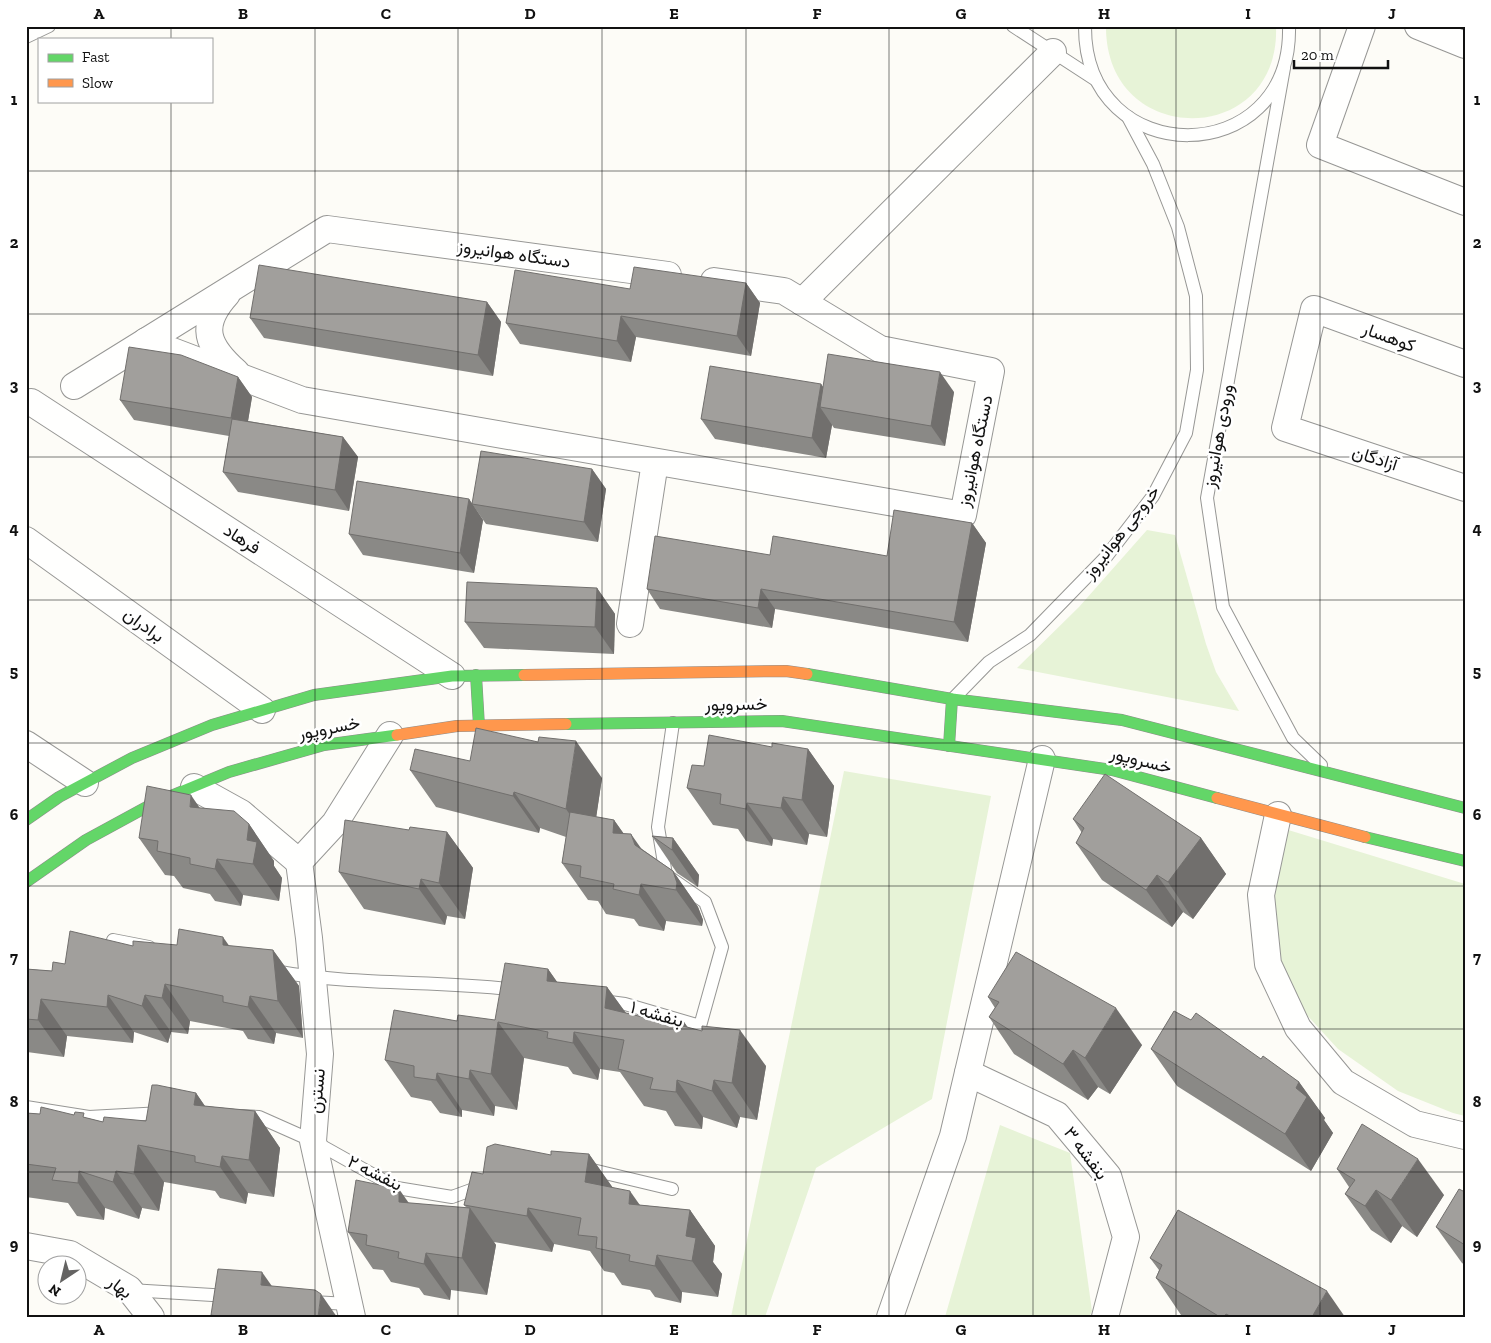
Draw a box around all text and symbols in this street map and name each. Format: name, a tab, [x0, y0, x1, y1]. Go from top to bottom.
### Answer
text: A	[94, 4, 105, 23]
text: B	[238, 4, 248, 23]
text: C	[381, 4, 391, 23]
text: D	[524, 4, 536, 23]
text: E	[669, 4, 679, 23]
text: F	[812, 4, 822, 23]
text: G	[956, 4, 967, 23]
text: H	[1098, 4, 1110, 23]
text: I	[1245, 4, 1251, 23]
text: J	[1388, 4, 1396, 23]
legend	[38, 38, 212, 102]
scale bar	[1294, 38, 1387, 70]
text: 20 m	[1301, 46, 1334, 64]
text: Fast	[82, 48, 110, 66]
text: Slow	[82, 74, 114, 92]
text: 1	[11, 90, 18, 109]
text: 1	[1474, 90, 1481, 109]
text: 2	[10, 233, 19, 252]
text: 2	[1473, 233, 1482, 252]
street label: دستگاه هوانیروز	[455, 235, 572, 273]
street label: کوهسار	[1359, 317, 1418, 357]
text: 3	[10, 376, 19, 395]
text: 3	[1473, 376, 1482, 395]
street label: ورودی هوانیروز	[1198, 382, 1238, 491]
street label: دستگاه هوانیروز	[952, 393, 998, 510]
street label: آزادگان	[1349, 440, 1402, 476]
street label: خروجی هوانیروز	[1077, 481, 1164, 584]
text: 4	[9, 519, 19, 538]
street label: فرهاد	[219, 519, 265, 559]
text: 4	[1472, 519, 1482, 538]
street label: برادران	[119, 603, 169, 647]
text: 5	[10, 662, 18, 681]
text: 5	[1473, 662, 1481, 681]
street label: خسروپور	[703, 692, 768, 717]
street label: خسروپور	[295, 711, 362, 746]
street label: خسروپور	[1107, 742, 1174, 779]
text: 6	[10, 805, 19, 824]
text: 6	[1473, 805, 1482, 824]
text: 7	[10, 948, 18, 967]
text: 7	[1473, 948, 1481, 967]
street label: بنفشه ۱	[628, 996, 686, 1032]
street label: نسترن	[304, 1067, 330, 1115]
text: 8	[10, 1092, 19, 1111]
text: 8	[1473, 1092, 1482, 1111]
street label: بنفشه ۳	[1059, 1122, 1113, 1184]
street label: بنفشه ۲	[344, 1150, 406, 1196]
text: 9	[10, 1235, 19, 1254]
text: 9	[1473, 1235, 1482, 1254]
north arrow	[38, 1256, 88, 1306]
street label: بهار	[103, 1270, 137, 1303]
text: N	[45, 1280, 64, 1300]
text: A	[94, 1320, 105, 1339]
text: B	[238, 1320, 248, 1339]
text: C	[381, 1320, 391, 1339]
text: D	[524, 1320, 536, 1339]
text: E	[669, 1320, 679, 1339]
text: F	[812, 1320, 822, 1339]
text: G	[956, 1320, 967, 1339]
text: H	[1098, 1320, 1110, 1339]
text: I	[1245, 1320, 1251, 1339]
text: J	[1388, 1320, 1396, 1339]

